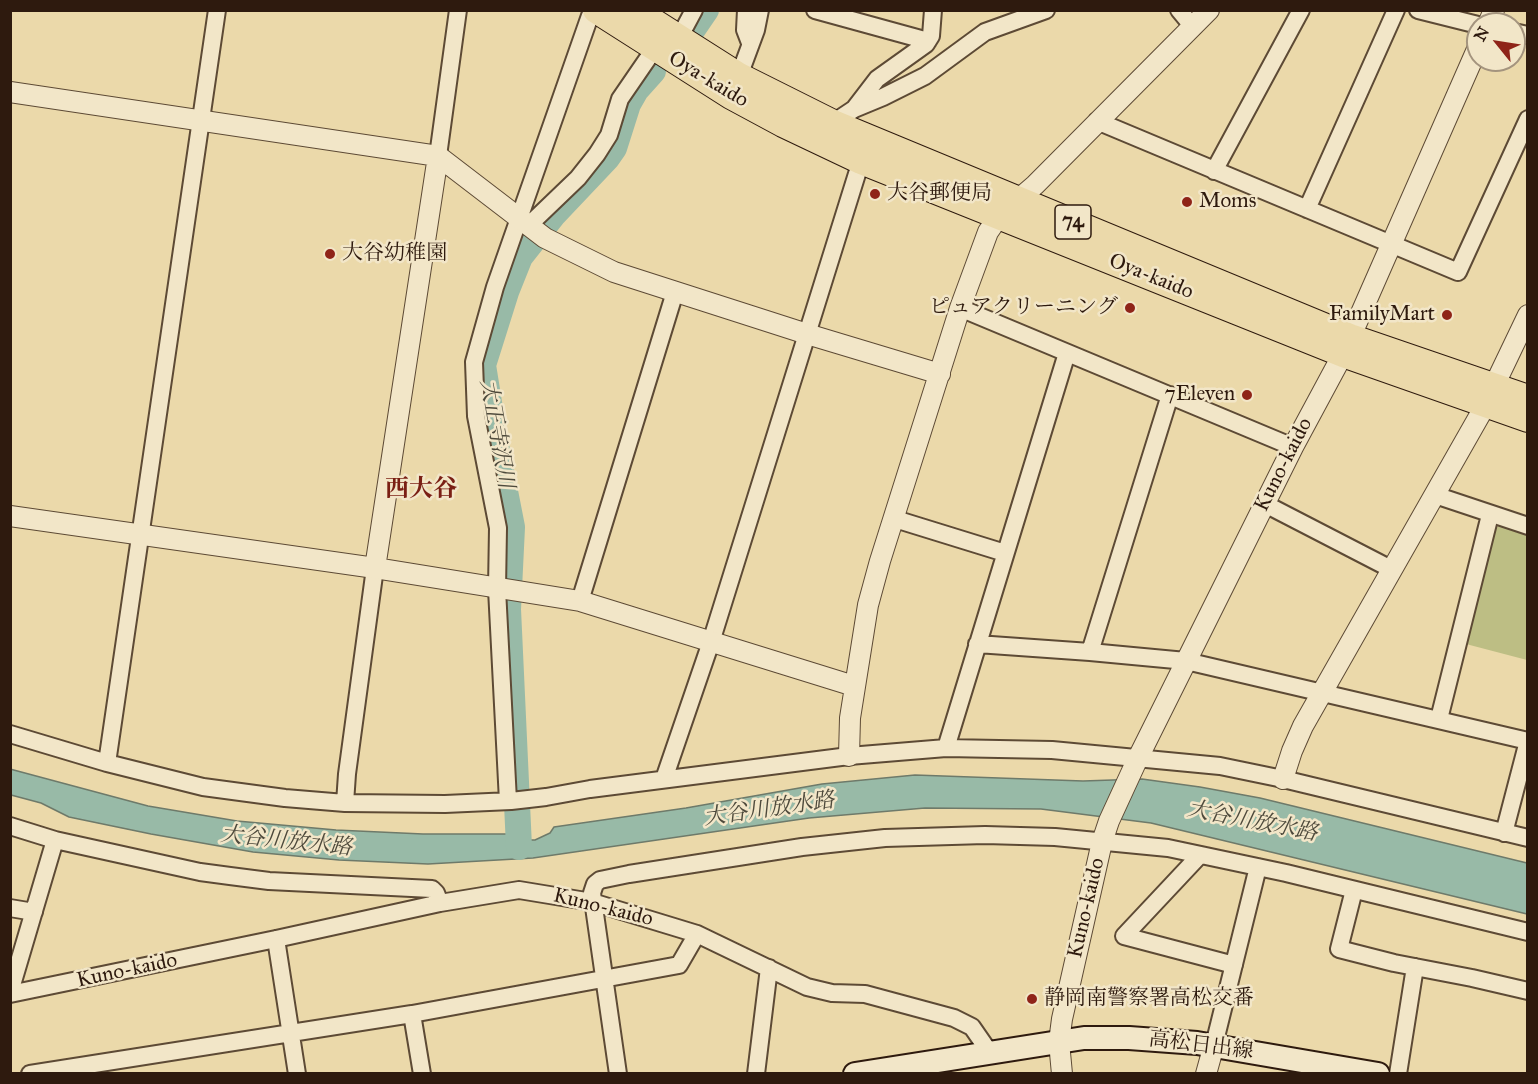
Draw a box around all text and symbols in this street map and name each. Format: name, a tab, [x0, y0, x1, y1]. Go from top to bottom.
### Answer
north arrow	[1466, 12, 1526, 72]
text: N	[1470, 23, 1493, 44]
street label: Oya-kaido	[663, 46, 753, 114]
place label: 大谷郵便局	[887, 181, 992, 207]
marker: 大谷郵便局	[868, 187, 882, 201]
place label: Moms	[1199, 189, 1256, 215]
marker: Moms	[1180, 195, 1194, 209]
road number: 74	[1055, 205, 1091, 239]
place label: 大谷幼稚園	[342, 241, 447, 267]
marker: 大谷幼稚園	[323, 247, 337, 261]
street label: Oya-kaido	[1105, 249, 1197, 305]
place label: ピュアクリーニング	[929, 295, 1118, 321]
marker: ピュアクリーニング	[1123, 301, 1137, 315]
place label: FamilyMart	[1329, 302, 1435, 328]
marker: FamilyMart	[1440, 308, 1454, 322]
water label: 大正寺沢川	[473, 378, 519, 490]
place label: 7Eleven	[1165, 382, 1235, 408]
marker: 7Eleven	[1240, 388, 1254, 402]
street label: Kuno-kaido	[1250, 414, 1318, 516]
district label: 西大谷	[385, 476, 457, 504]
water label: 大谷川放水路	[702, 788, 836, 832]
water label: 大谷川放水路	[1185, 796, 1319, 848]
water label: 大谷川放水路	[219, 822, 353, 862]
street label: Kuno-kaido	[1063, 855, 1111, 961]
street label: Kuno-kaido	[550, 883, 656, 933]
street label: Kuno-kaido	[74, 948, 180, 994]
place label: 静岡南警察署高松交番	[1044, 986, 1254, 1012]
marker: 静岡南警察署高松交番	[1025, 992, 1039, 1006]
street label: 高松日出線	[1147, 1027, 1255, 1065]

